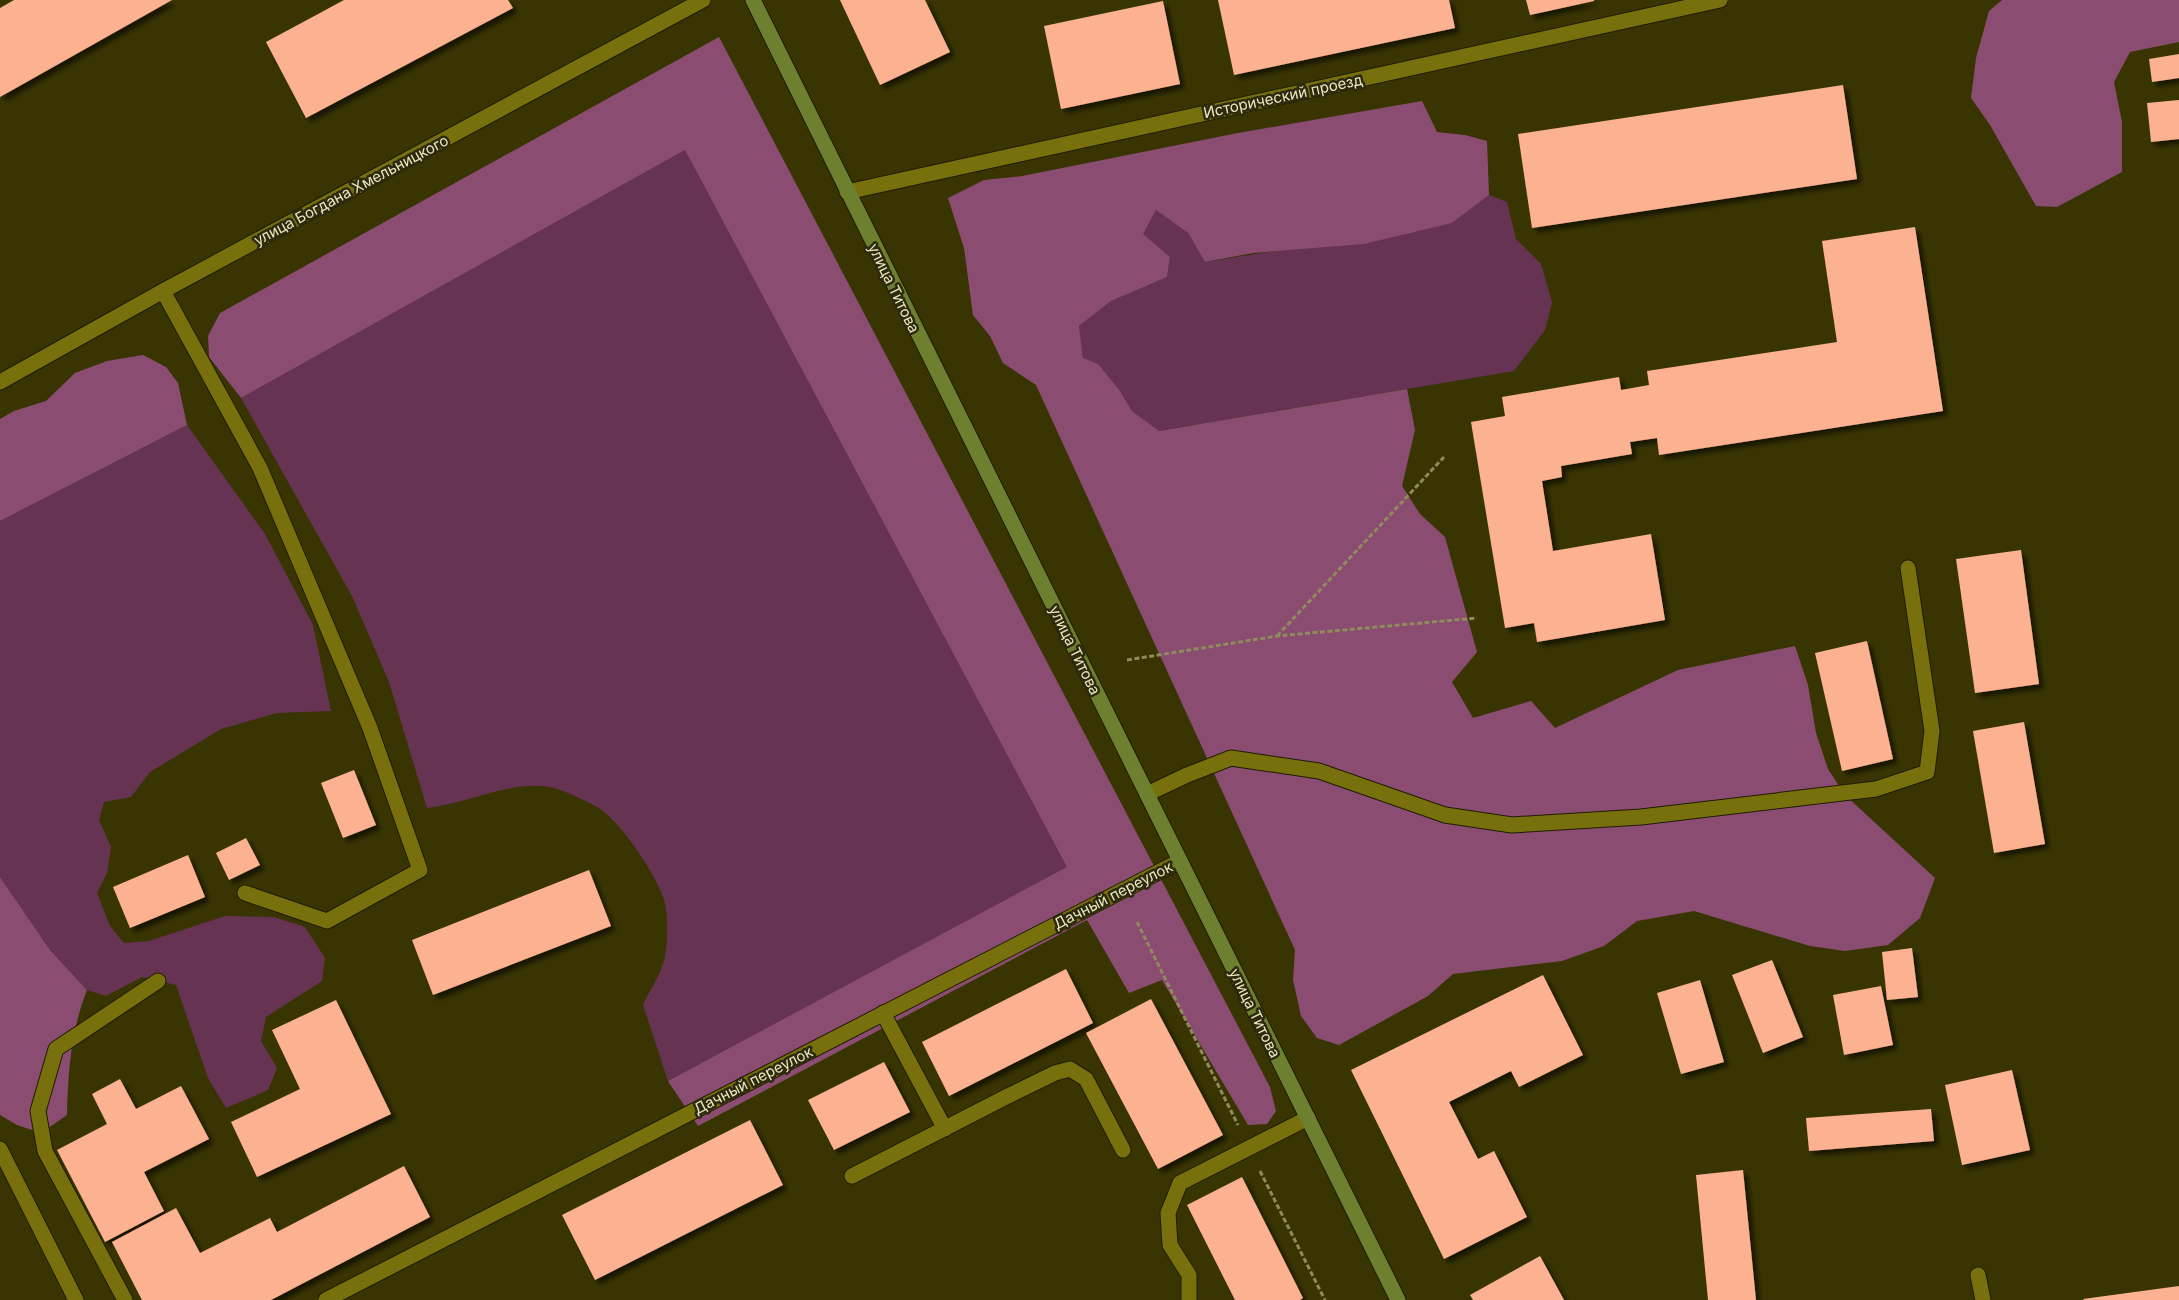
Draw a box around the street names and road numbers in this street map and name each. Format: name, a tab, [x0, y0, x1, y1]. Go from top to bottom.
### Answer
street label: Исторический проезд	[1202, 70, 1364, 122]
street label: улица Богдана Хмельницкого	[250, 131, 452, 249]
street label: улица Титова	[864, 240, 924, 336]
street label: улица Титова	[1045, 602, 1105, 698]
street label: Дачный переулок	[1050, 857, 1176, 933]
street label: улица Титова	[1225, 965, 1285, 1061]
street label: Дачный переулок	[690, 1042, 816, 1118]

